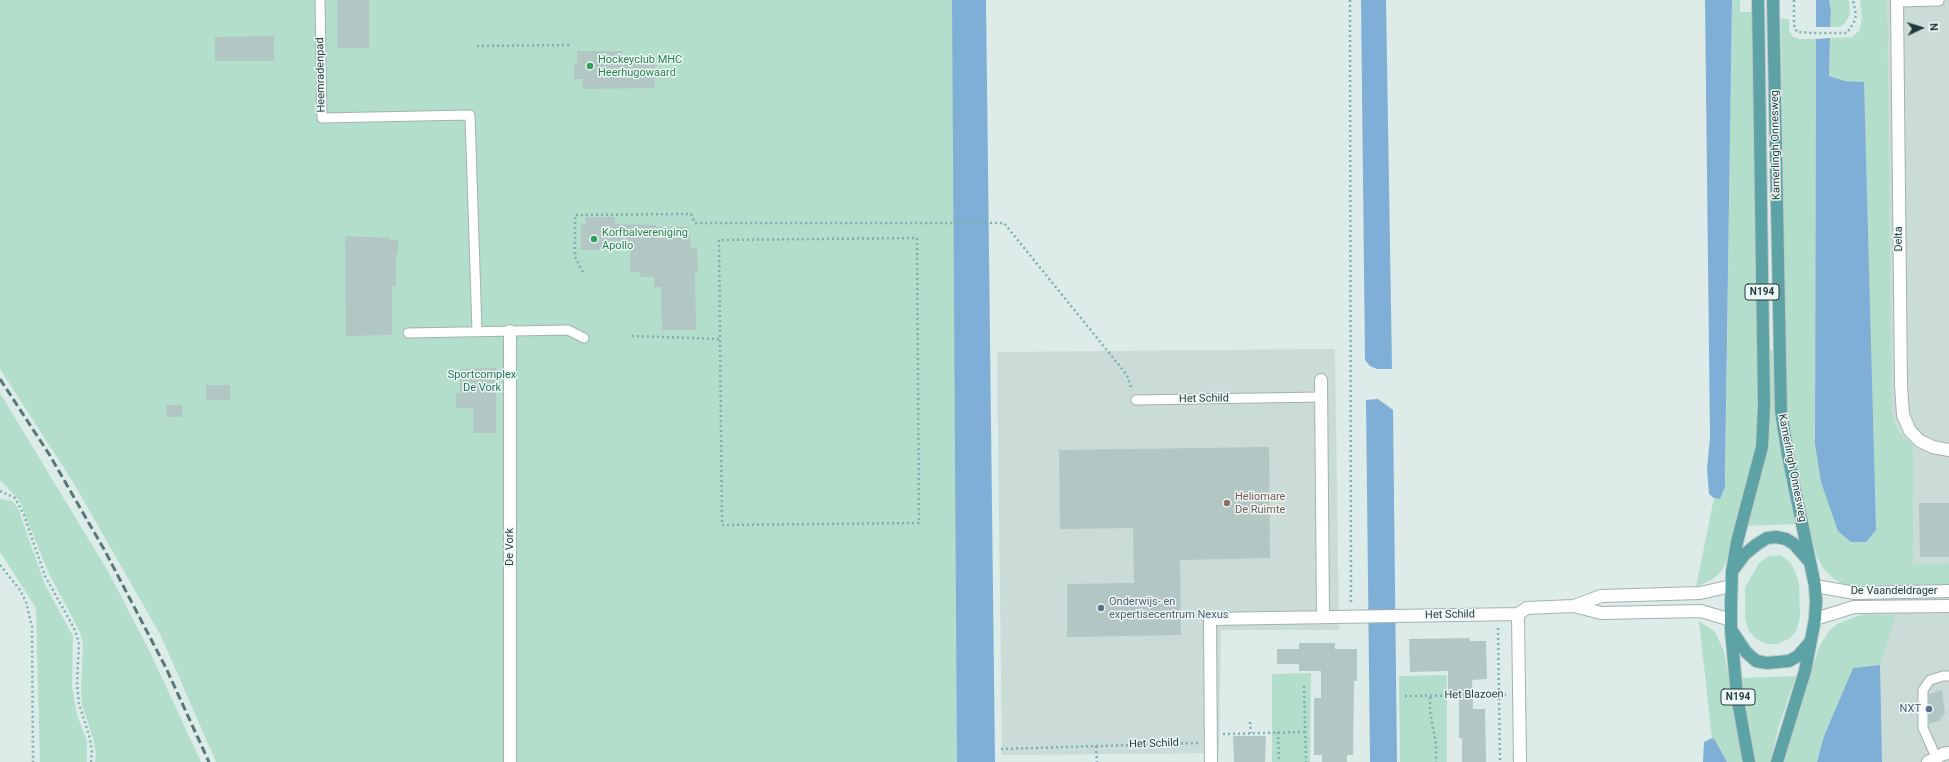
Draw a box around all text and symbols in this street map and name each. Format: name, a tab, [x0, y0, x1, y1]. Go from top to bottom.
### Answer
north arrow	[1901, 8, 1941, 48]
text: N	[1927, 23, 1940, 31]
street label: Heemradenpad	[314, 37, 328, 113]
place label: Hockeyclub MHC Heerhugowaard	[598, 53, 682, 79]
marker: Hockeyclub MHC Heerhugowaard	[585, 61, 595, 71]
street label: Kamerlingh Onnesweg	[1768, 90, 1784, 200]
place label: Korfbalvereniging Apollo	[602, 226, 688, 252]
street label: Delta	[1892, 226, 1906, 252]
marker: Korfbalvereniging Apollo	[589, 234, 599, 244]
road number: N194	[1745, 284, 1779, 300]
park label: Sportcomplex De Vork	[448, 368, 516, 394]
street label: Het Schild	[1179, 392, 1229, 406]
street label: Kamerlingh Onnesweg	[1775, 413, 1809, 523]
place label: Heliomare De Ruimte	[1235, 490, 1285, 516]
marker: Heliomare De Ruimte	[1222, 498, 1232, 508]
street label: De Vork	[503, 528, 517, 566]
street label: De Vaandeldrager	[1851, 584, 1937, 598]
place label: Onderwijs- en expertisecentrum Nexus	[1109, 595, 1228, 621]
marker: Onderwijs- en expertisecentrum Nexus	[1096, 603, 1106, 613]
street label: Het Schild	[1425, 608, 1475, 622]
street label: Het Blazoen	[1444, 688, 1504, 702]
road number: N194	[1721, 689, 1755, 705]
place label: NXT	[1900, 702, 1921, 716]
marker: NXT	[1924, 704, 1934, 714]
street label: Het Schild	[1129, 737, 1179, 751]

